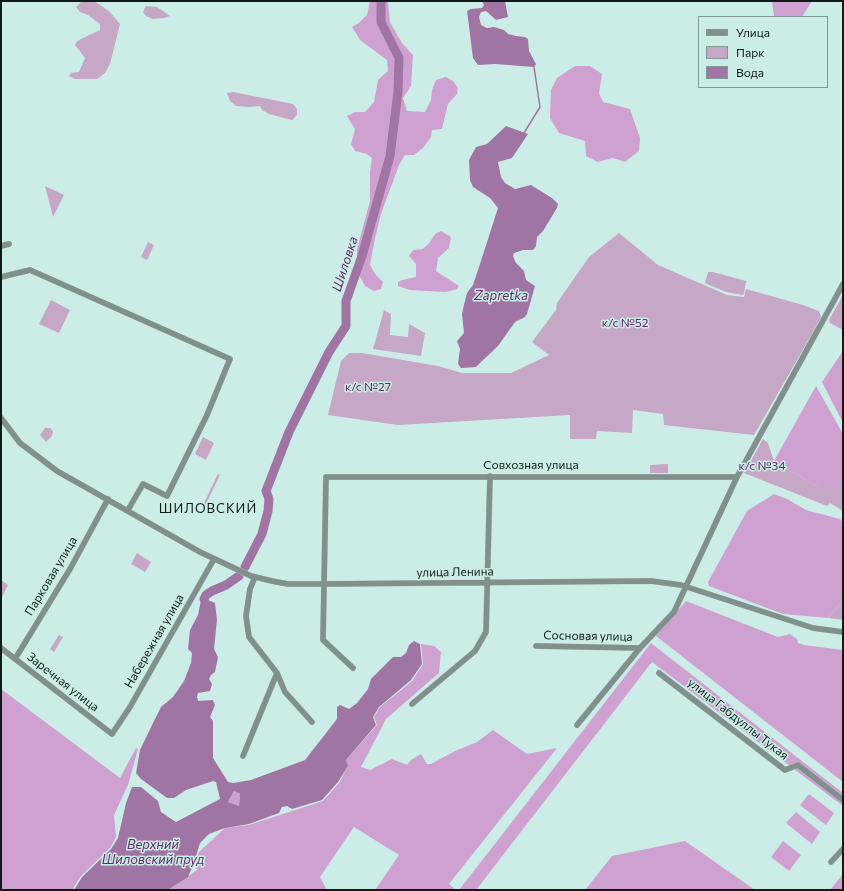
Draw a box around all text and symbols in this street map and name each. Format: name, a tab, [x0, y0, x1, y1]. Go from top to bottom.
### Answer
legend	[698, 16, 828, 88]
text: Улица	[736, 25, 770, 39]
text: Парк	[736, 45, 765, 59]
text: Вода	[736, 65, 764, 79]
water label: Шиловка	[329, 235, 361, 293]
water label: Zapretka	[474, 288, 528, 304]
park label: к/с №52	[602, 316, 648, 330]
park label: к/с №27	[345, 380, 391, 394]
street label: Совхозная улица	[483, 458, 579, 472]
park label: к/с №34	[738, 459, 786, 473]
district label: ШИЛОВСКИЙ	[159, 501, 257, 517]
street label: Парковая улица	[22, 534, 80, 618]
street label: улица Ленина	[416, 564, 494, 580]
street label: Набережная улица	[121, 591, 187, 691]
street label: Сосновая улица	[543, 628, 633, 644]
street label: Заречная улица	[24, 649, 102, 715]
street label: улица Габдуллы Тукая	[685, 675, 791, 763]
water label: Верхний Шиловский пруд	[102, 837, 204, 868]

